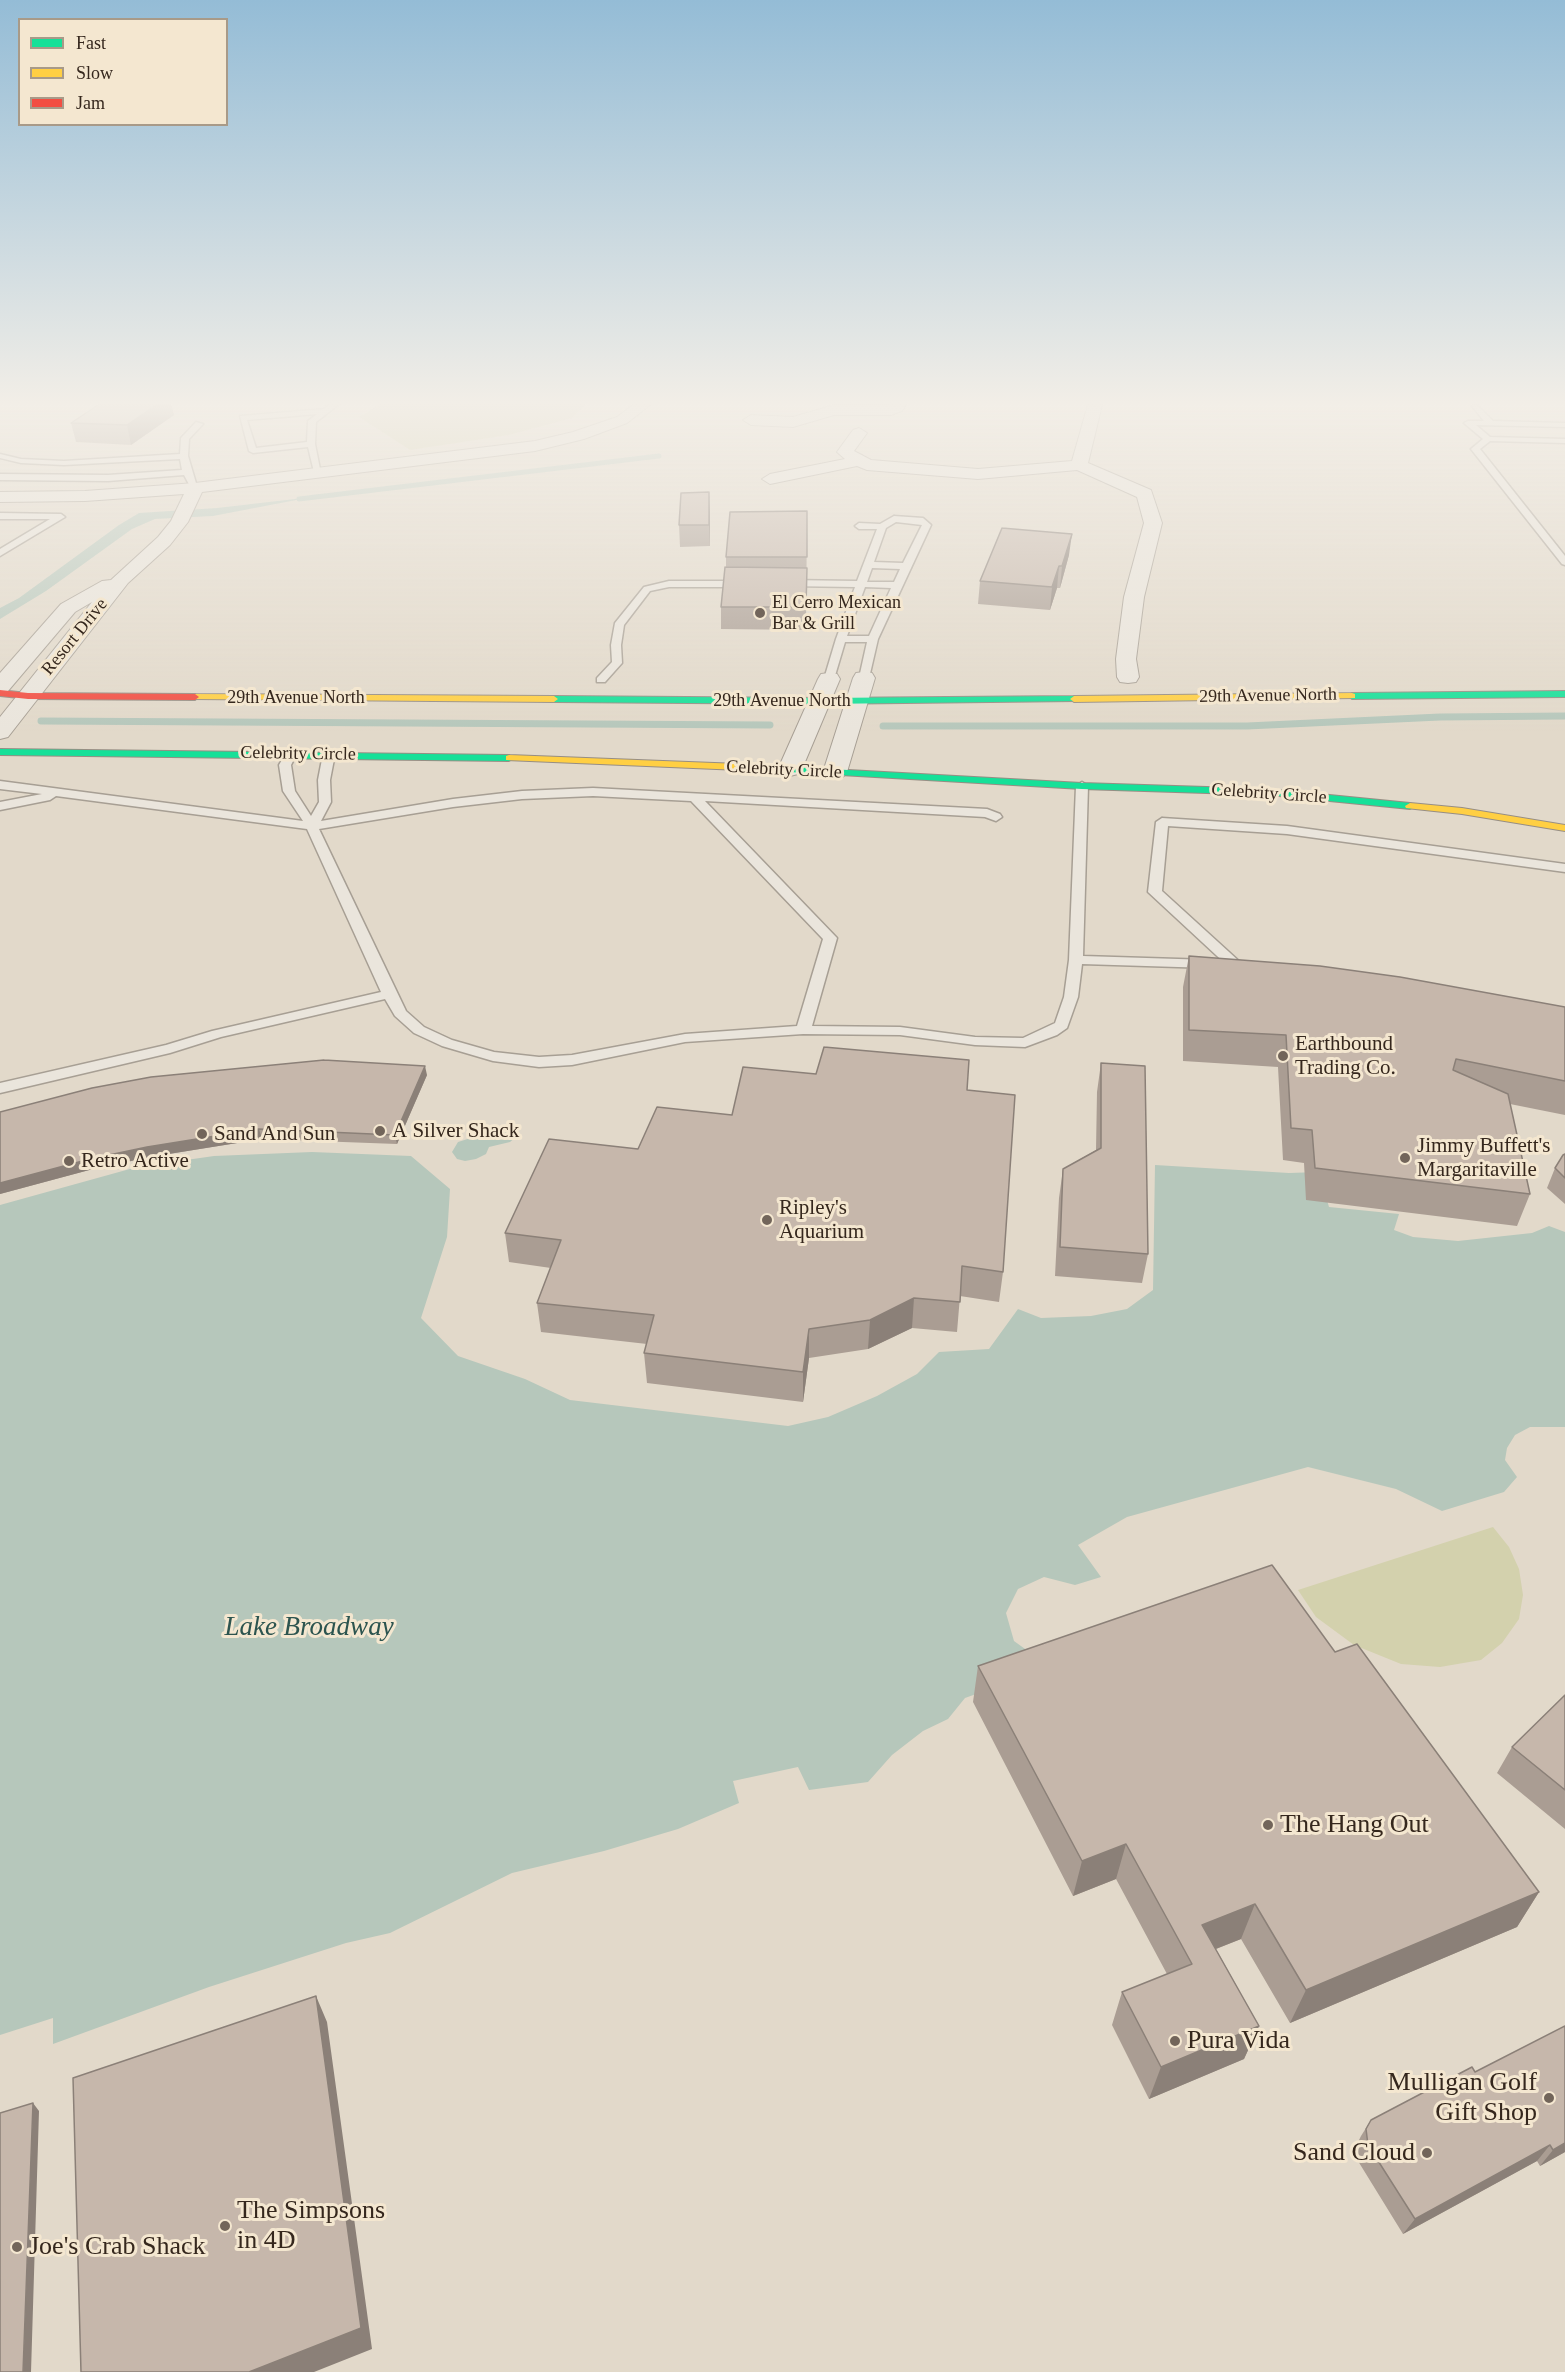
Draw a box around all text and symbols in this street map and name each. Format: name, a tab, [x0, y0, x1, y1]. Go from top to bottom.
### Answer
legend	[18, 18, 228, 126]
text: Fast	[76, 33, 106, 53]
text: Slow	[76, 63, 113, 83]
text: Jam	[76, 93, 105, 113]
place label: El Cerro Mexican Bar & Grill	[772, 592, 901, 634]
street label: Resort Drive	[38, 594, 112, 680]
marker: El Cerro Mexican Bar & Grill	[753, 606, 767, 620]
street label: 29th Avenue North	[1199, 684, 1337, 708]
street label: 29th Avenue North	[227, 687, 365, 709]
street label: 29th Avenue North	[713, 690, 851, 712]
street label: Celebrity Circle	[240, 742, 356, 766]
street label: Celebrity Circle	[726, 756, 842, 784]
street label: Celebrity Circle	[1211, 779, 1327, 809]
place label: Earthbound Trading Co.	[1295, 1031, 1396, 1081]
marker: Earthbound Trading Co.	[1276, 1049, 1290, 1063]
place label: A Silver Shack	[392, 1118, 519, 1144]
place label: Sand And Sun	[214, 1121, 335, 1147]
marker: A Silver Shack	[373, 1124, 387, 1138]
marker: Sand And Sun	[195, 1127, 209, 1141]
place label: Jimmy Buffett's Margaritaville	[1417, 1133, 1550, 1183]
place label: Retro Active	[81, 1148, 189, 1174]
marker: Jimmy Buffett's Margaritaville	[1398, 1151, 1412, 1165]
marker: Retro Active	[62, 1154, 76, 1168]
place label: Ripley's Aquarium	[779, 1195, 864, 1245]
marker: Ripley's Aquarium	[760, 1213, 774, 1227]
water label: Lake Broadway	[224, 1612, 394, 1644]
place label: The Hang Out	[1280, 1809, 1429, 1841]
marker: The Hang Out	[1261, 1818, 1275, 1832]
place label: Pura Vida	[1187, 2025, 1290, 2057]
marker: Pura Vida	[1168, 2034, 1182, 2048]
place label: Mulligan Golf Gift Shop	[1388, 2067, 1537, 2128]
marker: Mulligan Golf Gift Shop	[1542, 2091, 1556, 2105]
place label: Sand Cloud	[1293, 2137, 1415, 2169]
marker: Sand Cloud	[1420, 2146, 1434, 2160]
place label: The Simpsons in 4D	[237, 2195, 385, 2256]
marker: The Simpsons in 4D	[218, 2219, 232, 2233]
place label: Joe's Crab Shack	[29, 2231, 206, 2263]
marker: Joe's Crab Shack	[10, 2240, 24, 2254]

